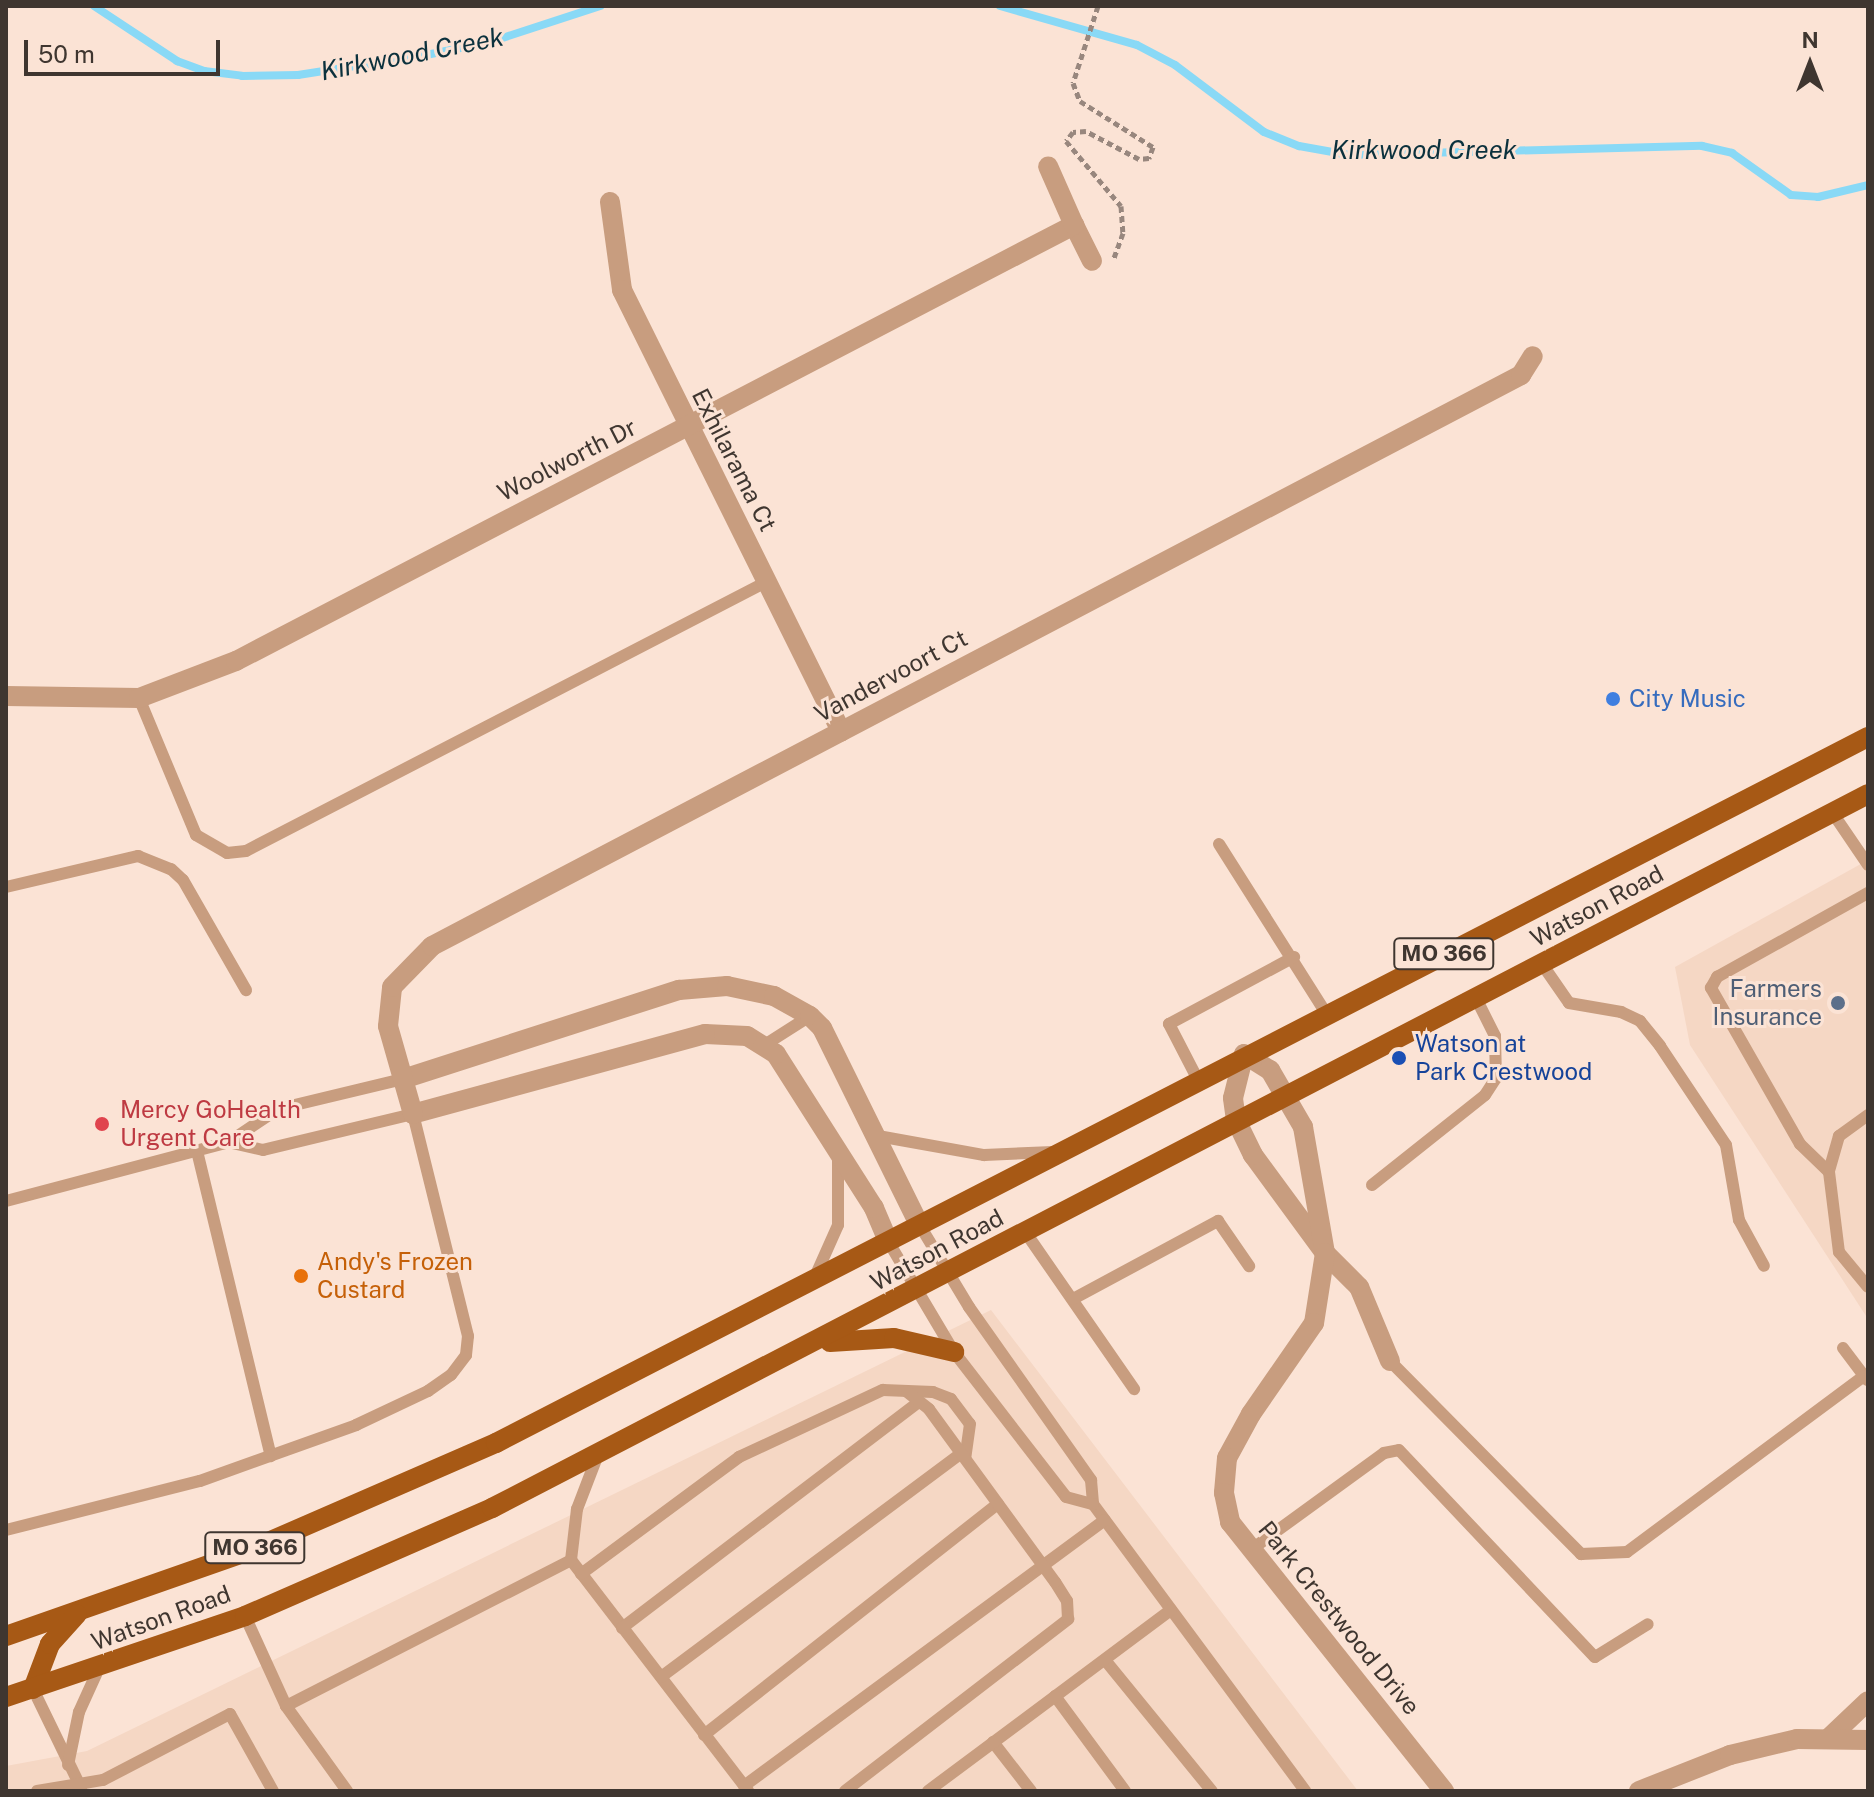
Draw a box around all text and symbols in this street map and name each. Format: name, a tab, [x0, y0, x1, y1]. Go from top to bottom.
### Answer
water label: Kirkwood Creek	[318, 21, 506, 87]
scale bar	[28, 24, 224, 74]
north arrow	[1770, 24, 1850, 104]
text: N	[1801, 27, 1819, 53]
text: 50 m	[38, 40, 95, 68]
water label: Kirkwood Creek	[1331, 134, 1517, 166]
street label: Exhilarama Ct	[686, 384, 782, 536]
street label: Woolworth Dr	[493, 413, 641, 507]
street label: Vandervoort Ct	[810, 624, 972, 728]
place label: City Music	[1629, 685, 1746, 713]
marker: City Music	[1604, 690, 1622, 708]
street label: Watson Road	[1526, 859, 1668, 953]
road number: MO 366	[1392, 936, 1496, 972]
place label: Farmers Insurance	[1713, 975, 1822, 1031]
marker: Farmers Insurance	[1829, 994, 1847, 1012]
place label: Watson at Park Crestwood	[1415, 1030, 1592, 1086]
marker: Watson at Park Crestwood	[1390, 1049, 1408, 1067]
place label: Mercy GoHealth Urgent Care	[120, 1096, 301, 1152]
marker: Mercy GoHealth Urgent Care	[91, 1113, 113, 1135]
street label: Watson Road	[866, 1203, 1008, 1297]
place label: Andy's Frozen Custard	[317, 1248, 473, 1304]
marker: Andy's Frozen Custard	[292, 1267, 310, 1285]
street label: Park Crestwood Drive	[1252, 1515, 1426, 1721]
road number: MO 366	[203, 1530, 307, 1566]
street label: Watson Road	[87, 1579, 235, 1657]

